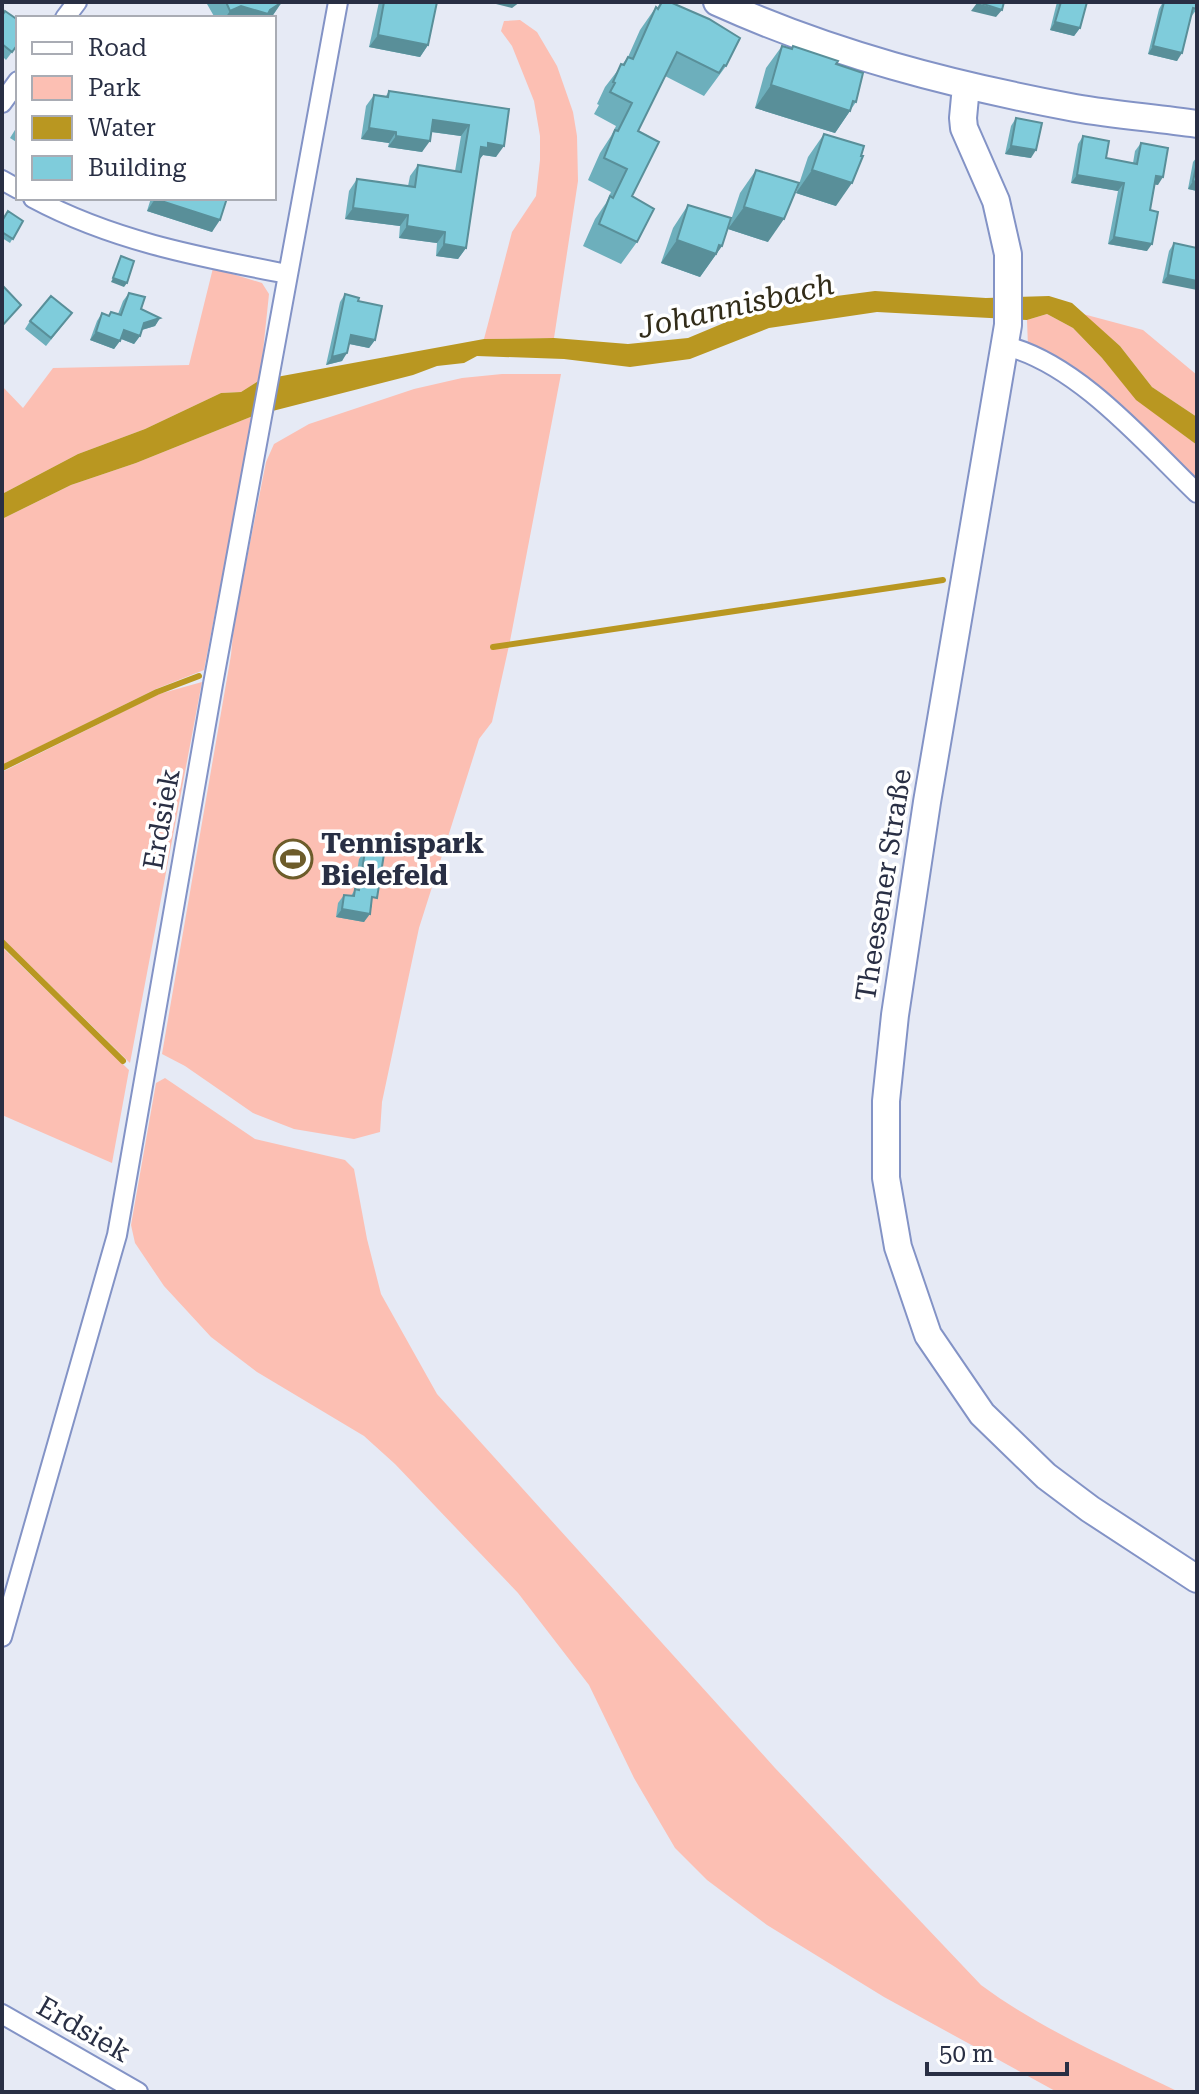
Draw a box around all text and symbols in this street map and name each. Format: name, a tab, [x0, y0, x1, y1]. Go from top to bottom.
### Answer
legend	[16, 16, 276, 200]
text: Road	[88, 34, 147, 62]
text: Park	[88, 74, 141, 102]
text: Water	[88, 114, 156, 142]
text: Building	[88, 154, 186, 182]
water label: Johannisbach	[634, 266, 837, 345]
street label: Erdsiek	[136, 766, 187, 872]
street label: Theesener Straße	[849, 766, 918, 1004]
place label: Tennispark Bielefeld	[321, 827, 484, 892]
sports icon: Tennispark Bielefeld	[272, 838, 314, 880]
street label: Erdsiek	[31, 1990, 136, 2069]
scale bar	[927, 2026, 1067, 2076]
text: 50 m	[939, 2040, 994, 2068]

